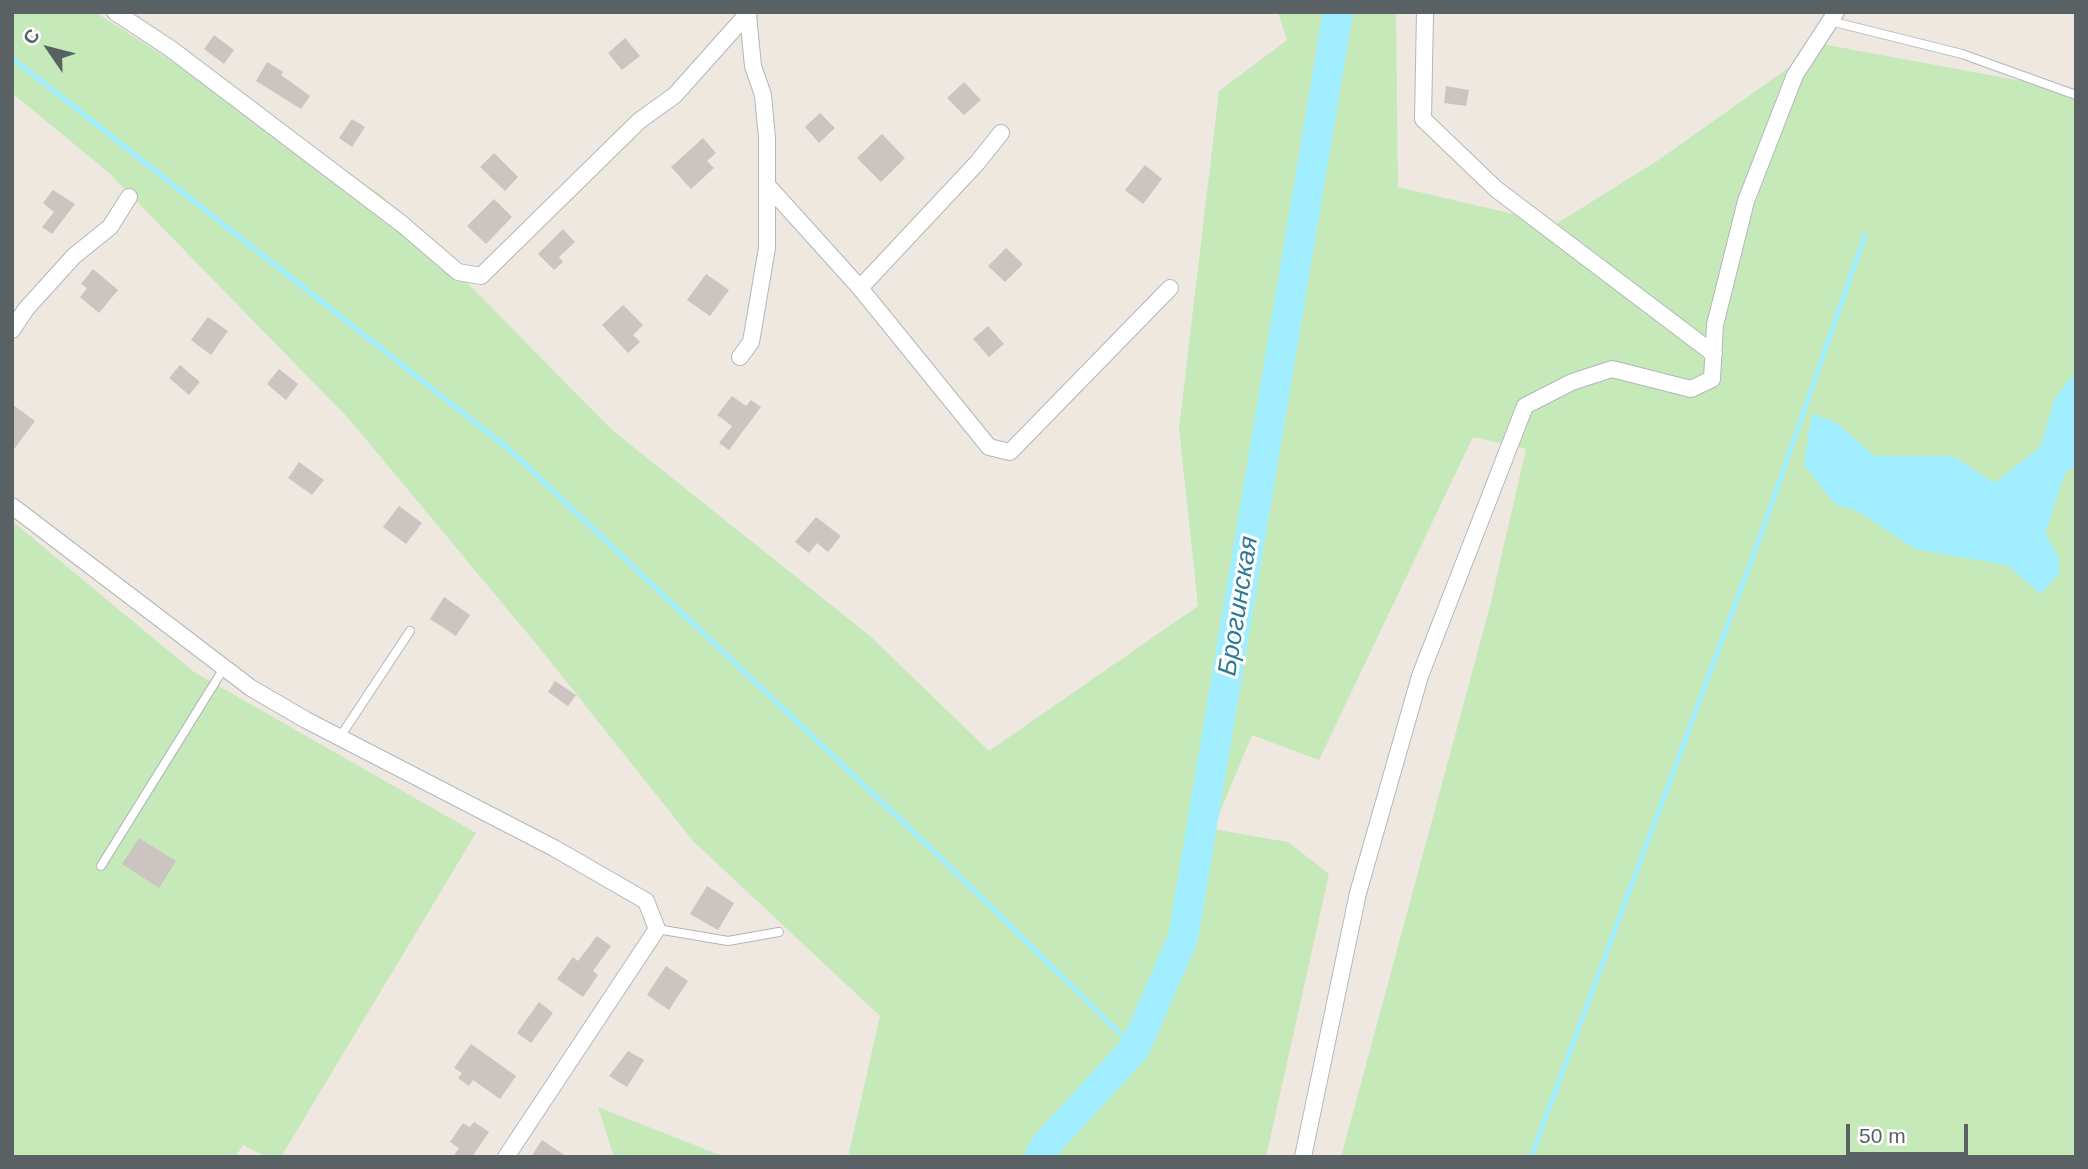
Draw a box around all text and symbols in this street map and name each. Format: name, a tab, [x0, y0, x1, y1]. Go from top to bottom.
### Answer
north arrow	[14, 14, 84, 84]
text: С	[19, 25, 44, 48]
water label: Брогинская	[1213, 534, 1265, 678]
scale bar	[1850, 1110, 1972, 1154]
text: 50 m	[1859, 1124, 1906, 1147]

